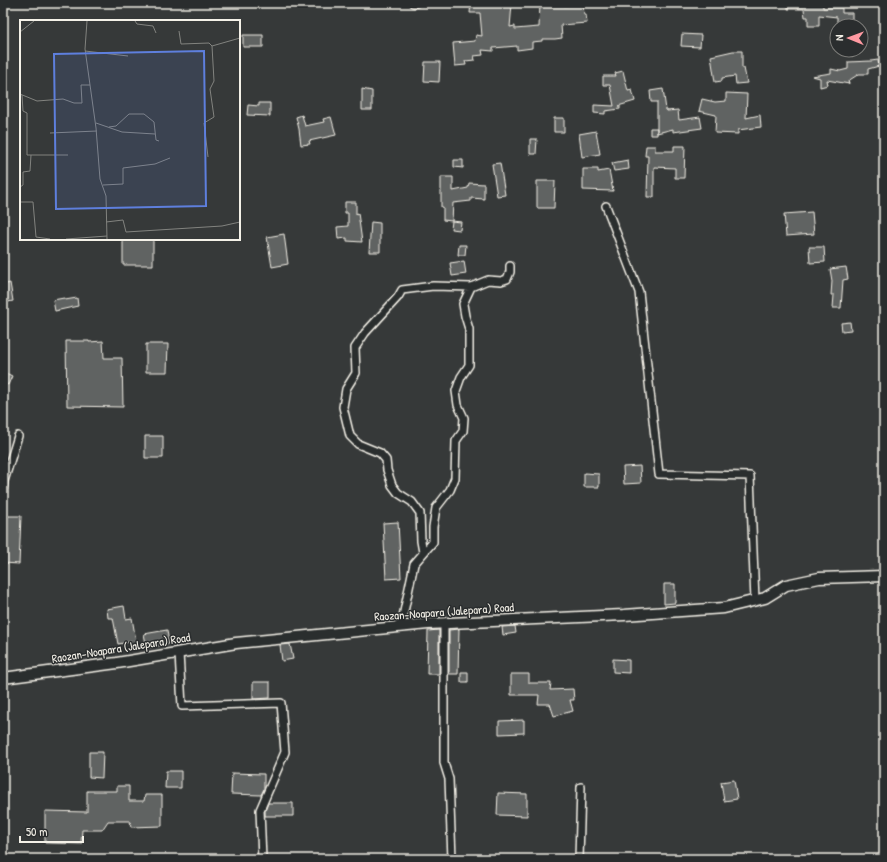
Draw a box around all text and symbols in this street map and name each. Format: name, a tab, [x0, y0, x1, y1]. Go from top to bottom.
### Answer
north arrow	[829, 18, 869, 58]
inset map	[20, 20, 240, 240]
text: N	[832, 35, 846, 41]
street label: Raozan-Noapara (Jalepara) Road	[374, 598, 515, 625]
street label: Raozan-Noapara (Jalepara) Road	[50, 628, 192, 667]
scale bar	[20, 818, 83, 844]
text: 50 m	[26, 823, 47, 840]

